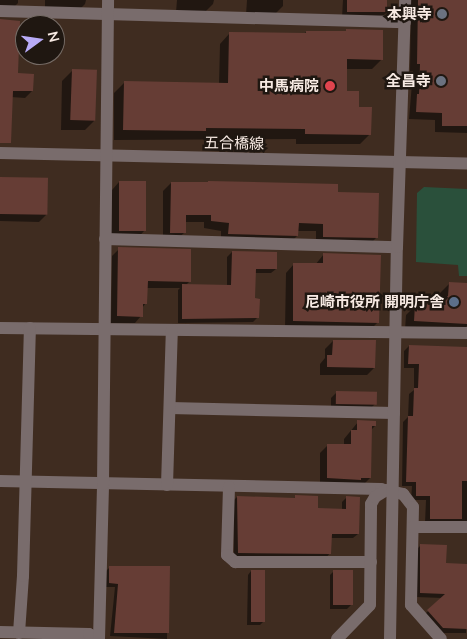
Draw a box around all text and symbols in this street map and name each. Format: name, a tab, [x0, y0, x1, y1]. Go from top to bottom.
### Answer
place label: 本興寺	[387, 5, 432, 23]
marker: 本興寺	[436, 8, 448, 20]
north arrow	[15, 15, 65, 65]
text: N	[44, 29, 64, 44]
place label: 全昌寺	[386, 72, 431, 90]
marker: 全昌寺	[435, 75, 447, 87]
place label: 中馬病院	[259, 77, 319, 95]
marker: 中馬病院	[323, 79, 337, 93]
street label: 五合橋線	[204, 133, 264, 153]
place label: 尼崎市役所 開明庁舎	[305, 293, 444, 311]
marker: 尼崎市役所 開明庁舎	[448, 296, 460, 308]

